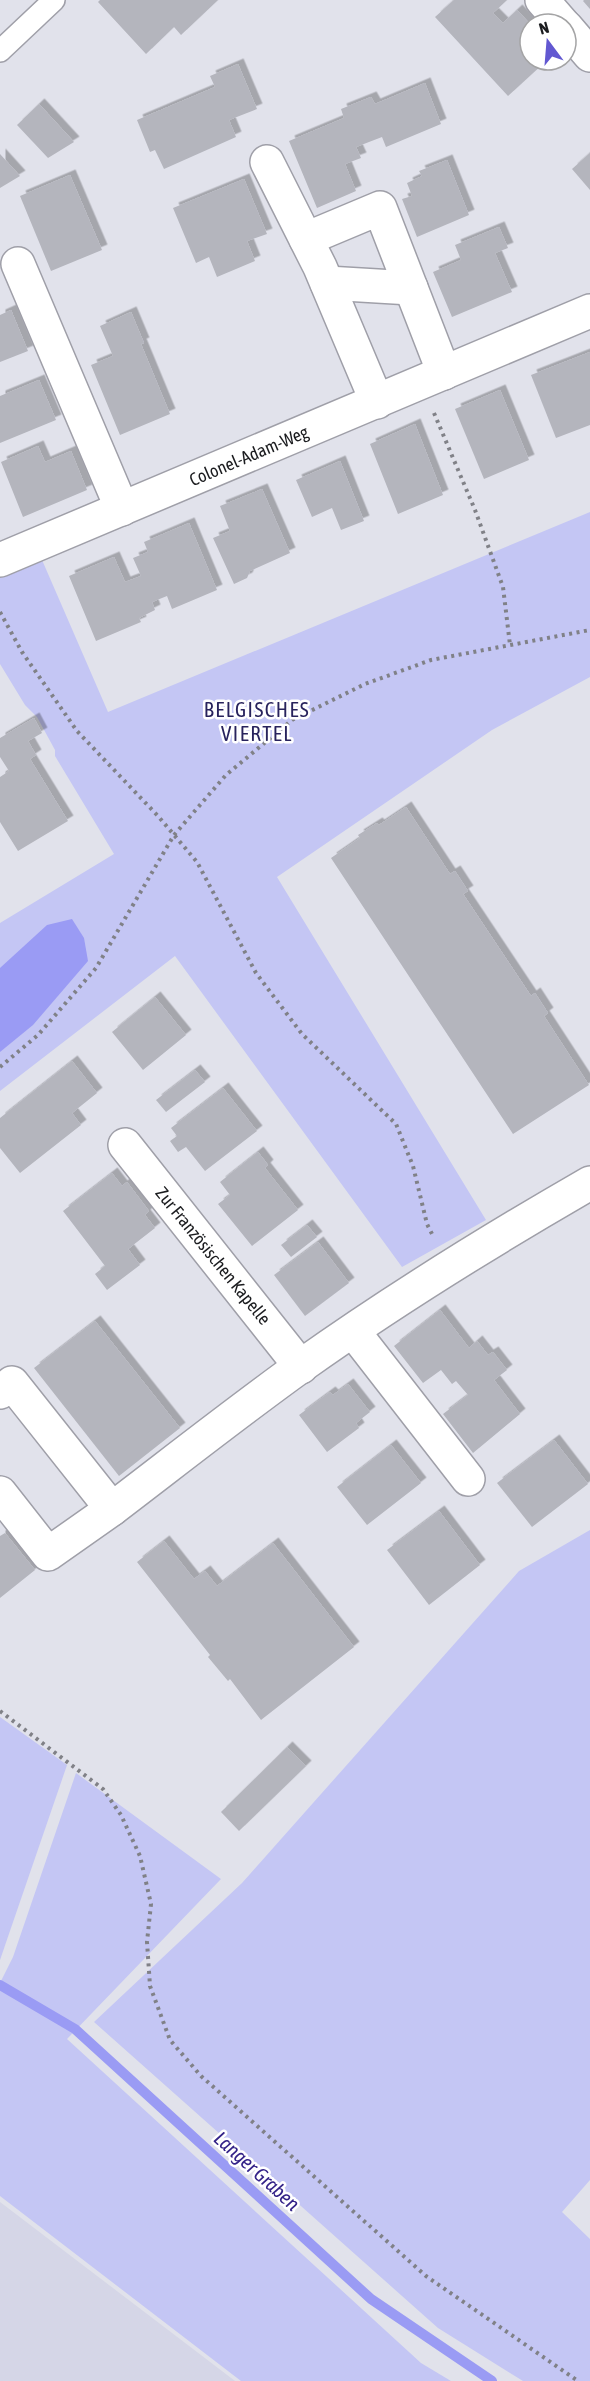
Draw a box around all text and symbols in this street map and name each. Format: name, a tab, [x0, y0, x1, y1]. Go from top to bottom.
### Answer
north arrow	[518, 12, 578, 72]
text: N	[537, 18, 551, 38]
street label: Colonel-Adam-Weg	[186, 421, 312, 490]
district label: BELGISCHES VIERTEL	[204, 697, 310, 745]
street label: Zur Französischen Kapelle	[151, 1183, 275, 1329]
water label: Langer Graben	[210, 2126, 305, 2215]

